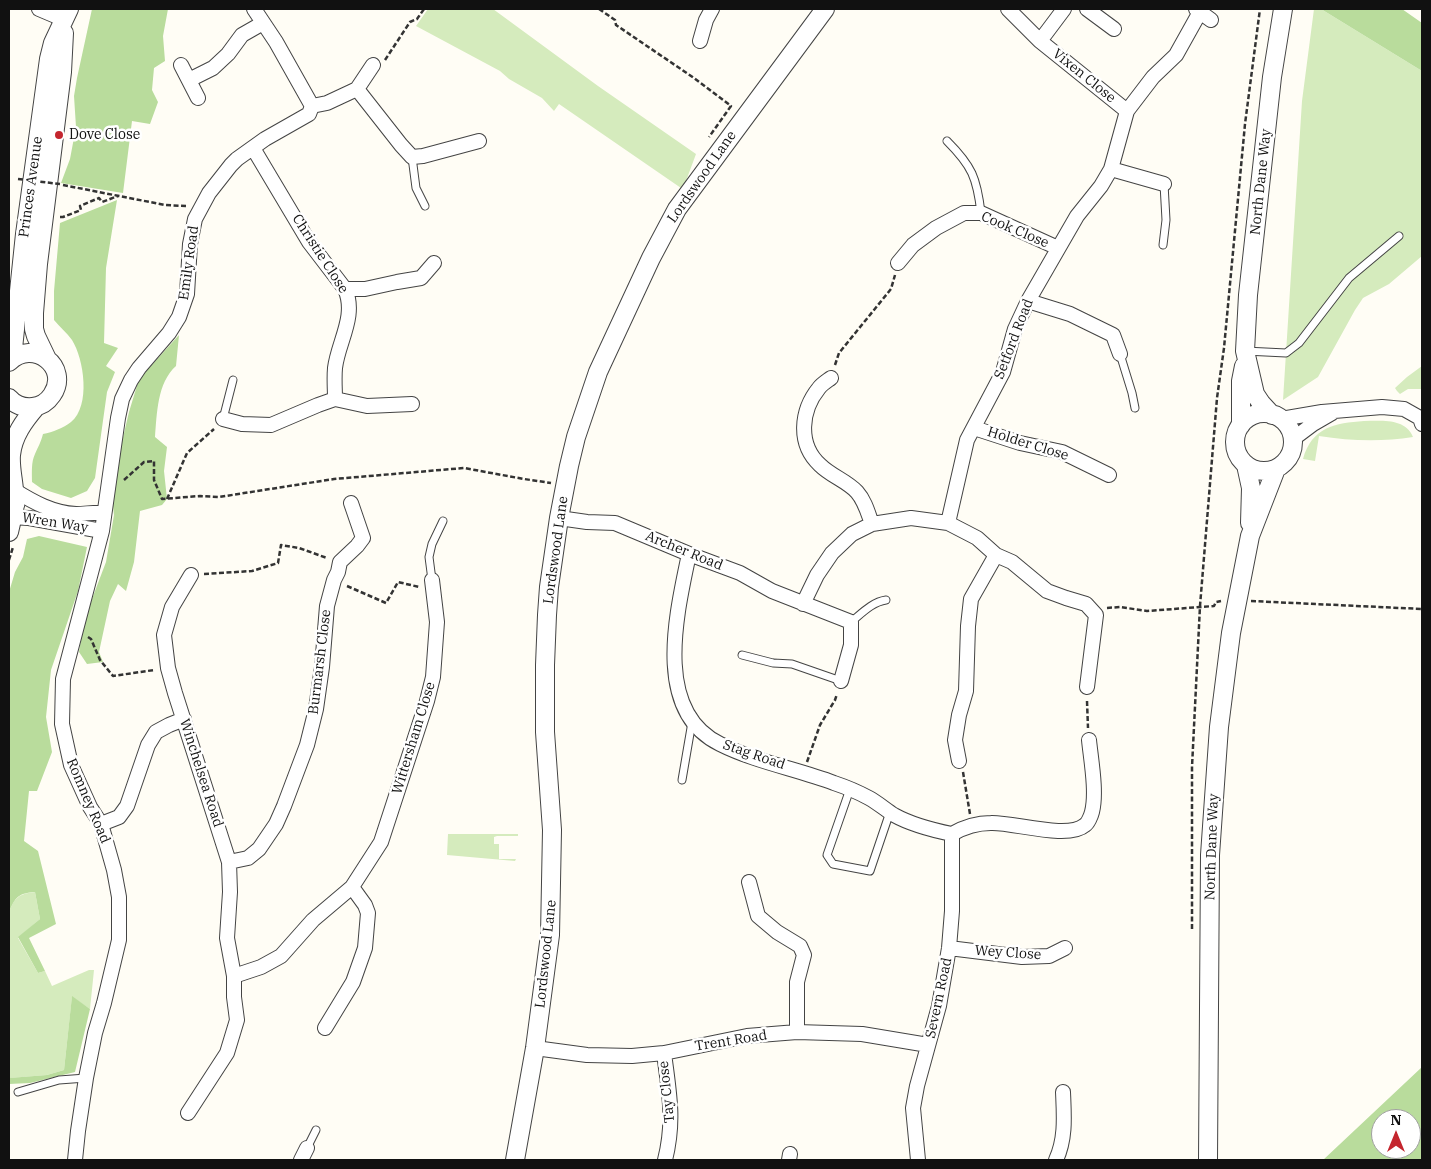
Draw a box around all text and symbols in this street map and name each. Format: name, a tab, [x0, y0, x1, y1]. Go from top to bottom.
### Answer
street label: Vixen Close	[1049, 45, 1119, 107]
place label: Dove Close	[69, 127, 140, 143]
street label: Lordswood Lane	[664, 128, 740, 226]
street label: North Dane Way	[1247, 128, 1275, 236]
marker: Dove Close	[53, 129, 65, 141]
street label: Princes Avenue	[16, 135, 46, 239]
street label: Cook Close	[979, 208, 1051, 252]
street label: Christie Close	[288, 211, 352, 297]
street label: Emily Road	[175, 225, 203, 301]
street label: Setford Road	[991, 296, 1037, 382]
street label: Holder Close	[985, 424, 1071, 464]
street label: Lordswood Lane	[540, 495, 572, 605]
street label: Wren Way	[21, 509, 89, 537]
street label: Archer Road	[643, 528, 725, 574]
street label: Burmarsh Close	[305, 609, 335, 715]
street label: Wittersham Close	[389, 680, 439, 796]
street label: Winchelsea Road	[176, 717, 226, 829]
street label: Stag Road	[721, 736, 787, 774]
street label: Romney Road	[63, 756, 113, 846]
street label: North Dane Way	[1202, 793, 1222, 901]
street label: Lordswood Lane	[532, 899, 560, 1009]
street label: Wey Close	[974, 942, 1042, 964]
street label: Severn Road	[922, 956, 956, 1040]
street label: Trent Road	[694, 1027, 768, 1055]
street label: Tay Close	[655, 1060, 679, 1124]
north arrow	[1371, 1109, 1421, 1159]
text: N	[1390, 1111, 1402, 1129]

